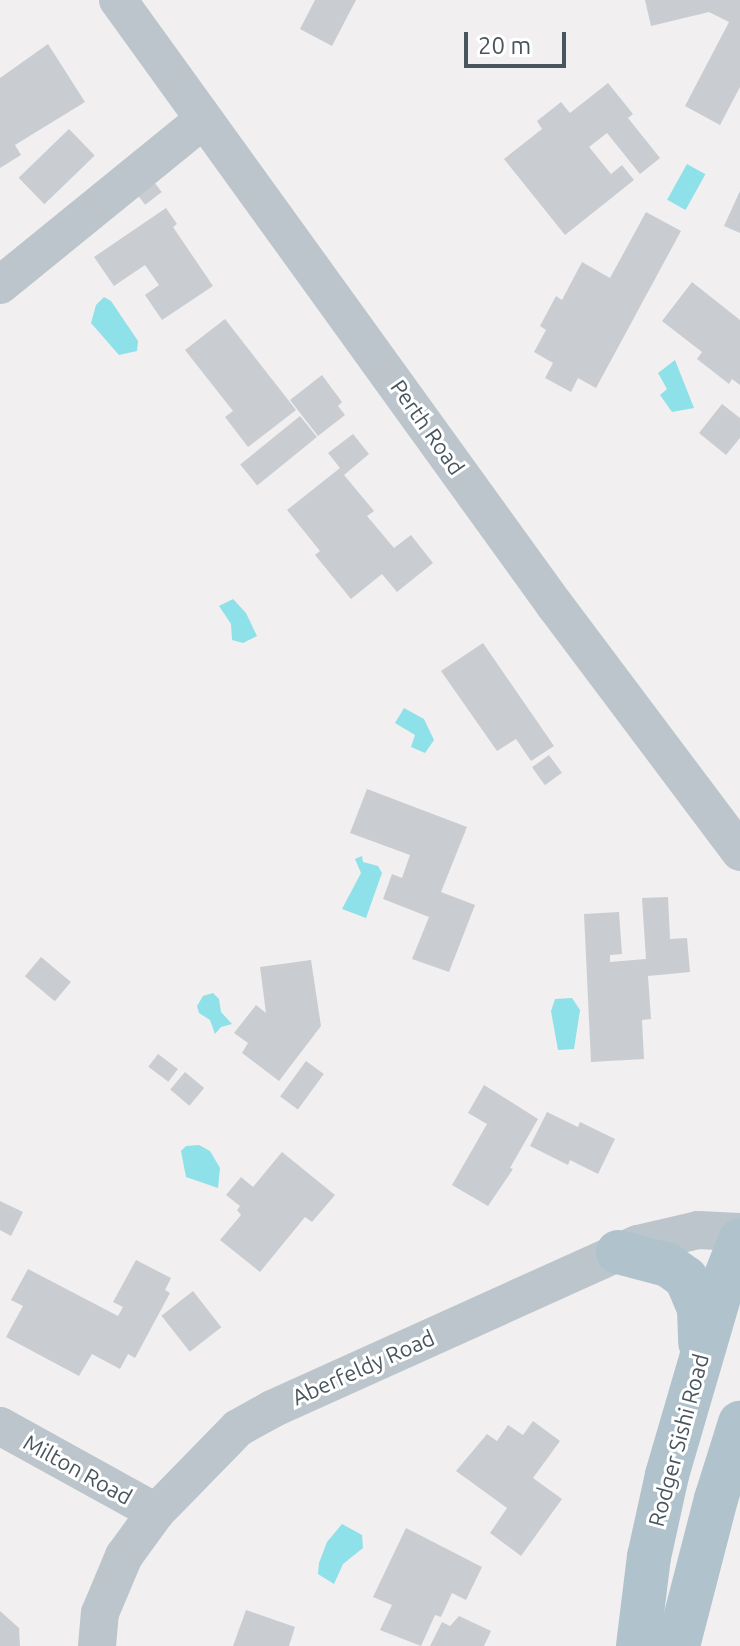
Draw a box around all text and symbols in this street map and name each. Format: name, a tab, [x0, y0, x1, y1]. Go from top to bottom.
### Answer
scale bar	[468, 16, 570, 66]
text: 20 m	[478, 32, 531, 59]
street label: Perth Road	[386, 374, 470, 480]
street label: Aberfeldy Road	[288, 1324, 438, 1410]
street label: Rodger Sishi Road	[642, 1351, 714, 1529]
street label: Milton Road	[19, 1428, 137, 1510]

